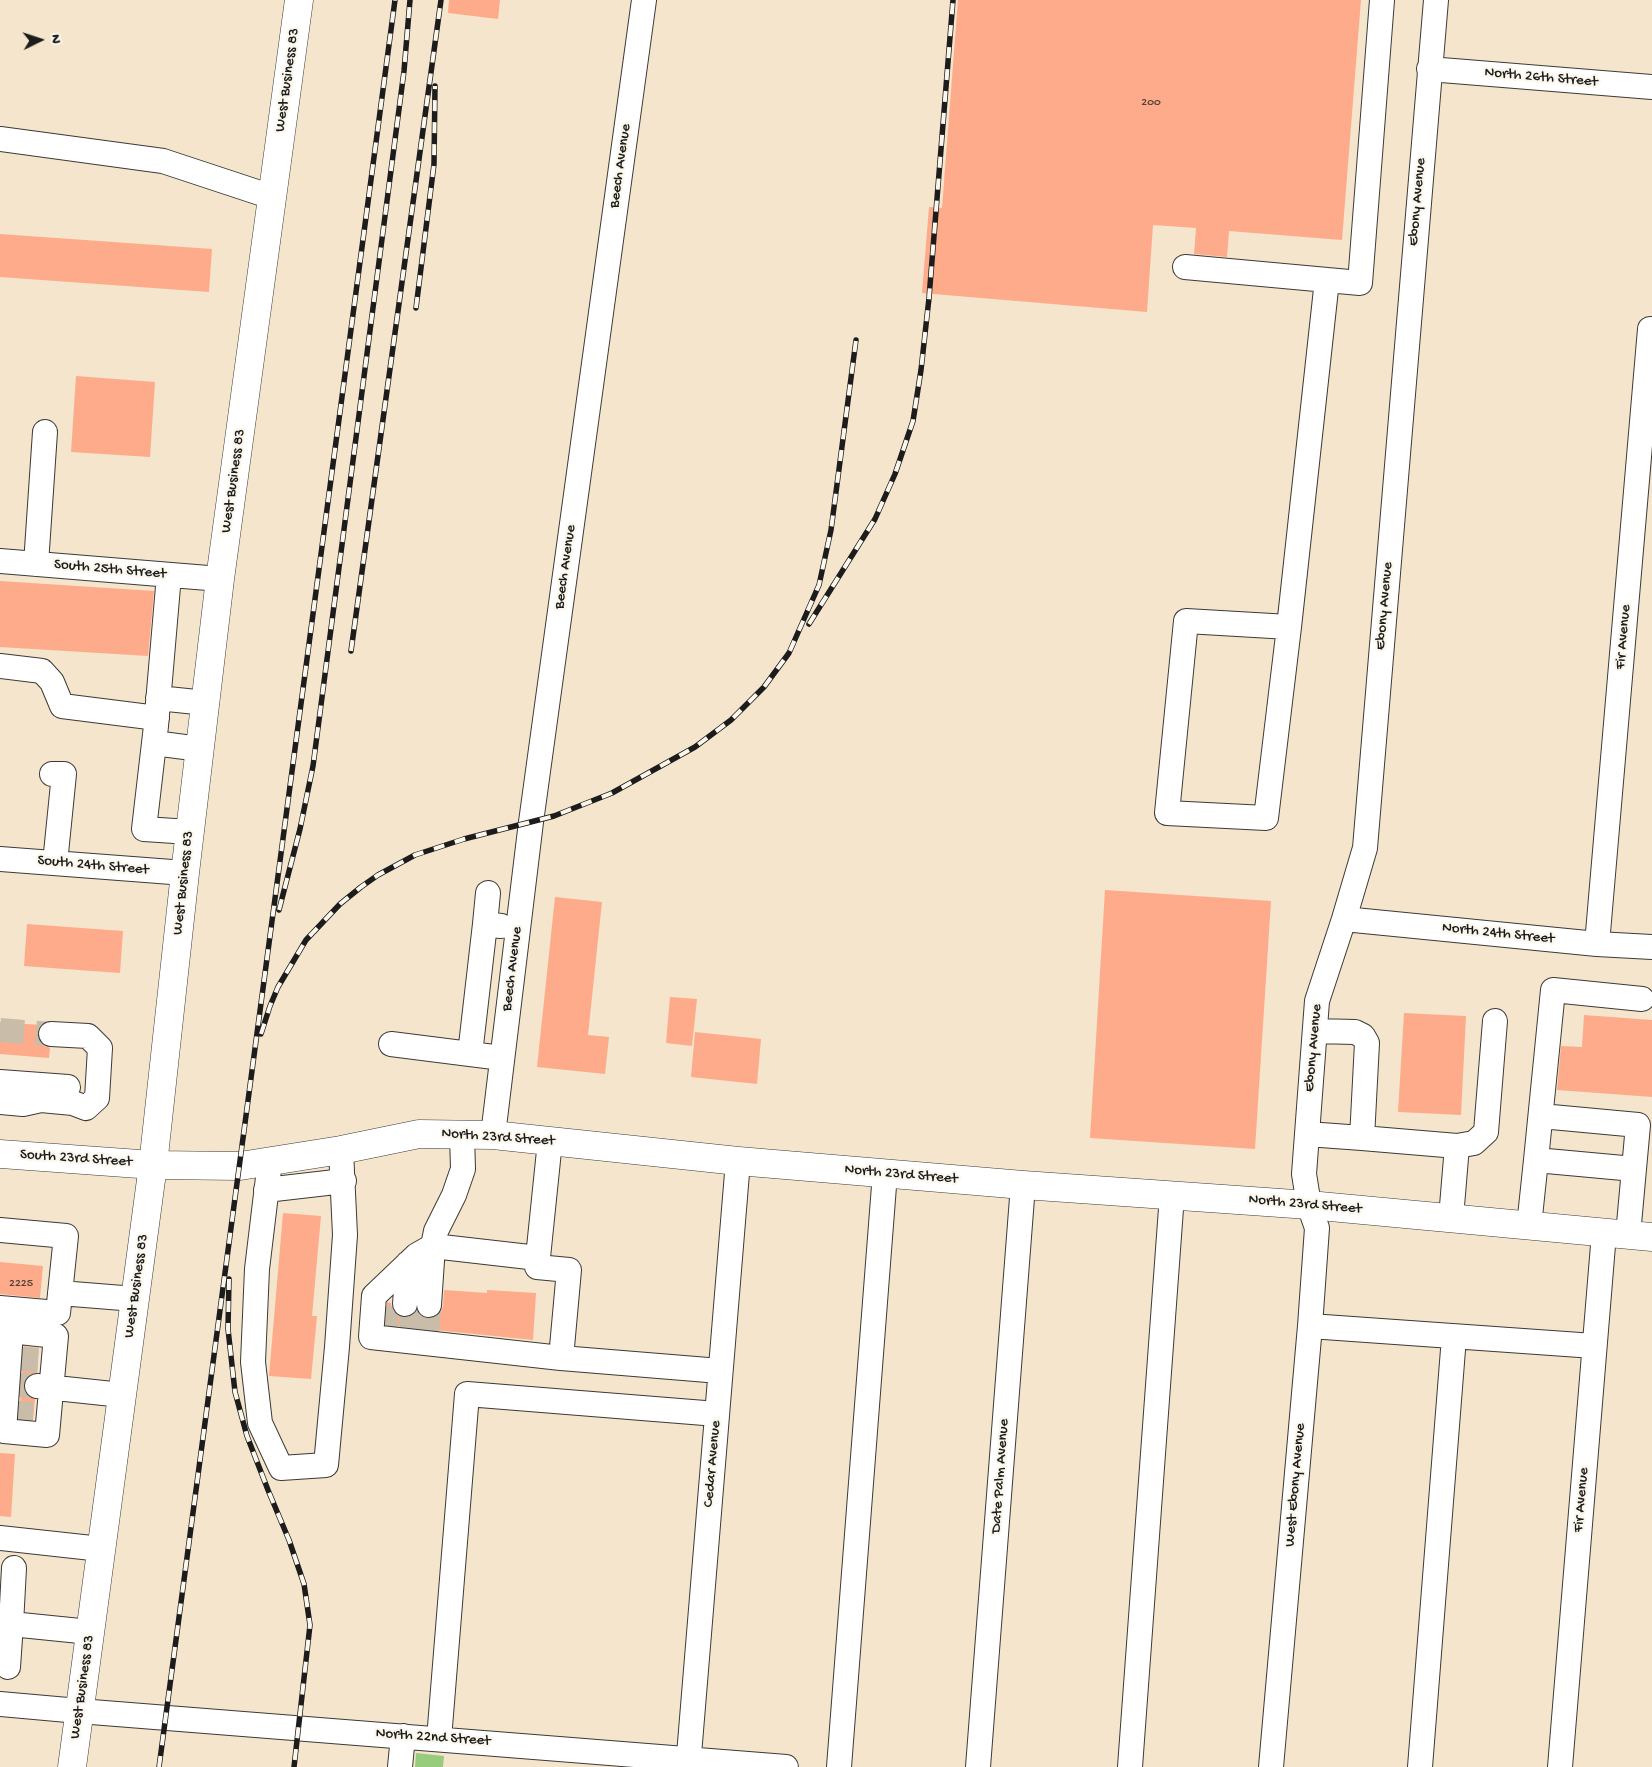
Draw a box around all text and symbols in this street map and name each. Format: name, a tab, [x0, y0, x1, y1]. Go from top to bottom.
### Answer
north arrow	[15, 15, 65, 65]
street label: West Business 83	[272, 27, 304, 133]
text: N	[47, 34, 64, 44]
street label: North 26th Street	[1484, 64, 1598, 92]
house number: 200	[1141, 96, 1161, 110]
street label: Beech Avenue	[606, 123, 636, 209]
street label: Ebony Avenue	[1405, 157, 1431, 247]
street label: West Business 83	[218, 428, 250, 534]
street label: Beech Avenue	[551, 524, 581, 610]
street label: South 25th Street	[53, 556, 167, 584]
street label: Ebony Avenue	[1372, 561, 1398, 651]
street label: Fir Avenue	[1612, 604, 1636, 670]
street label: West Business 83	[170, 830, 198, 936]
street label: South 24th Street	[37, 852, 149, 880]
street label: North 24th Street	[1441, 919, 1555, 949]
street label: Beech Avenue	[499, 926, 527, 1012]
street label: Ebony Avenue	[1301, 1003, 1327, 1093]
street label: North 23rd Street	[441, 1125, 555, 1151]
street label: South 23rd Street	[19, 1146, 133, 1172]
street label: North 23rd Street	[844, 1161, 958, 1189]
street label: North 23rd Street	[1248, 1191, 1362, 1219]
street label: West Business 83	[121, 1233, 153, 1339]
house number: 2225	[9, 1277, 33, 1291]
street label: Date Palm Avenue	[988, 1418, 1014, 1534]
street label: Cedar Avenue	[700, 1420, 726, 1508]
street label: West Ebony Avenue	[1282, 1422, 1310, 1548]
street label: Fir Avenue	[1570, 1467, 1594, 1533]
street label: West Business 83	[67, 1634, 99, 1740]
street label: North 22nd Street	[375, 1725, 491, 1751]

